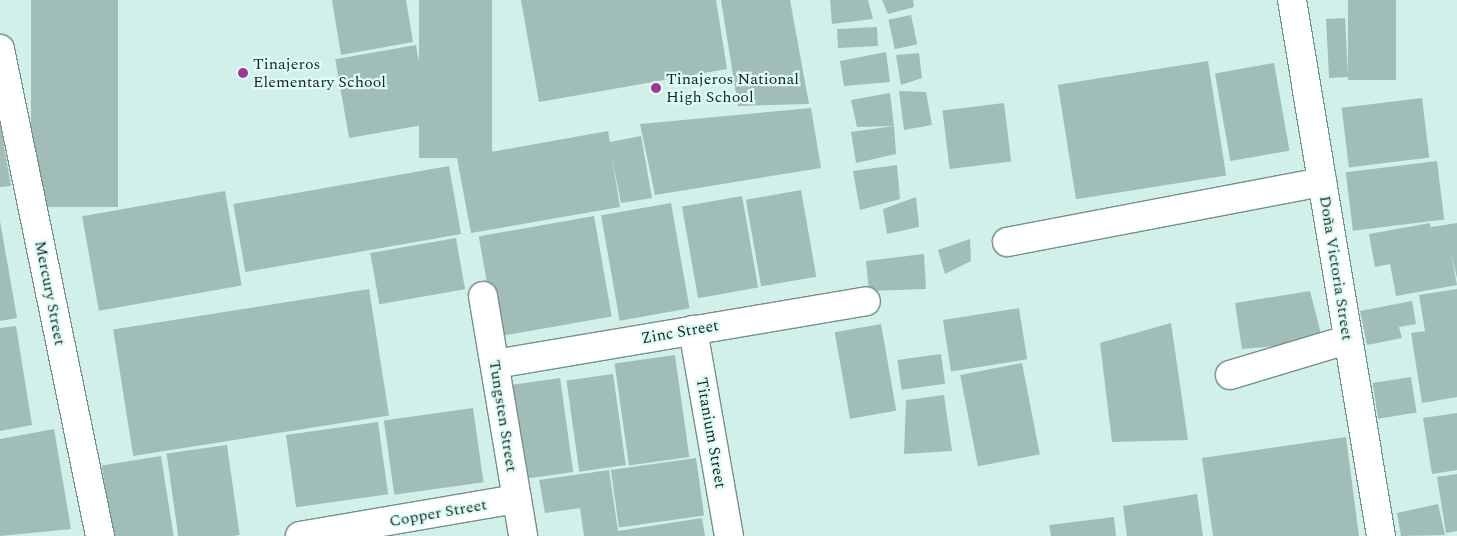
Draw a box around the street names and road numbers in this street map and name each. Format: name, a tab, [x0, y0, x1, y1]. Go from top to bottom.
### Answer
street label: Doña Victoria Street	[1315, 194, 1357, 342]
street label: Mercury Street	[30, 239, 70, 347]
street label: Zinc Street	[640, 316, 720, 348]
street label: Tungsten Street	[485, 359, 521, 473]
street label: Titanium Street	[692, 376, 730, 490]
street label: Copper Street	[388, 495, 488, 531]

